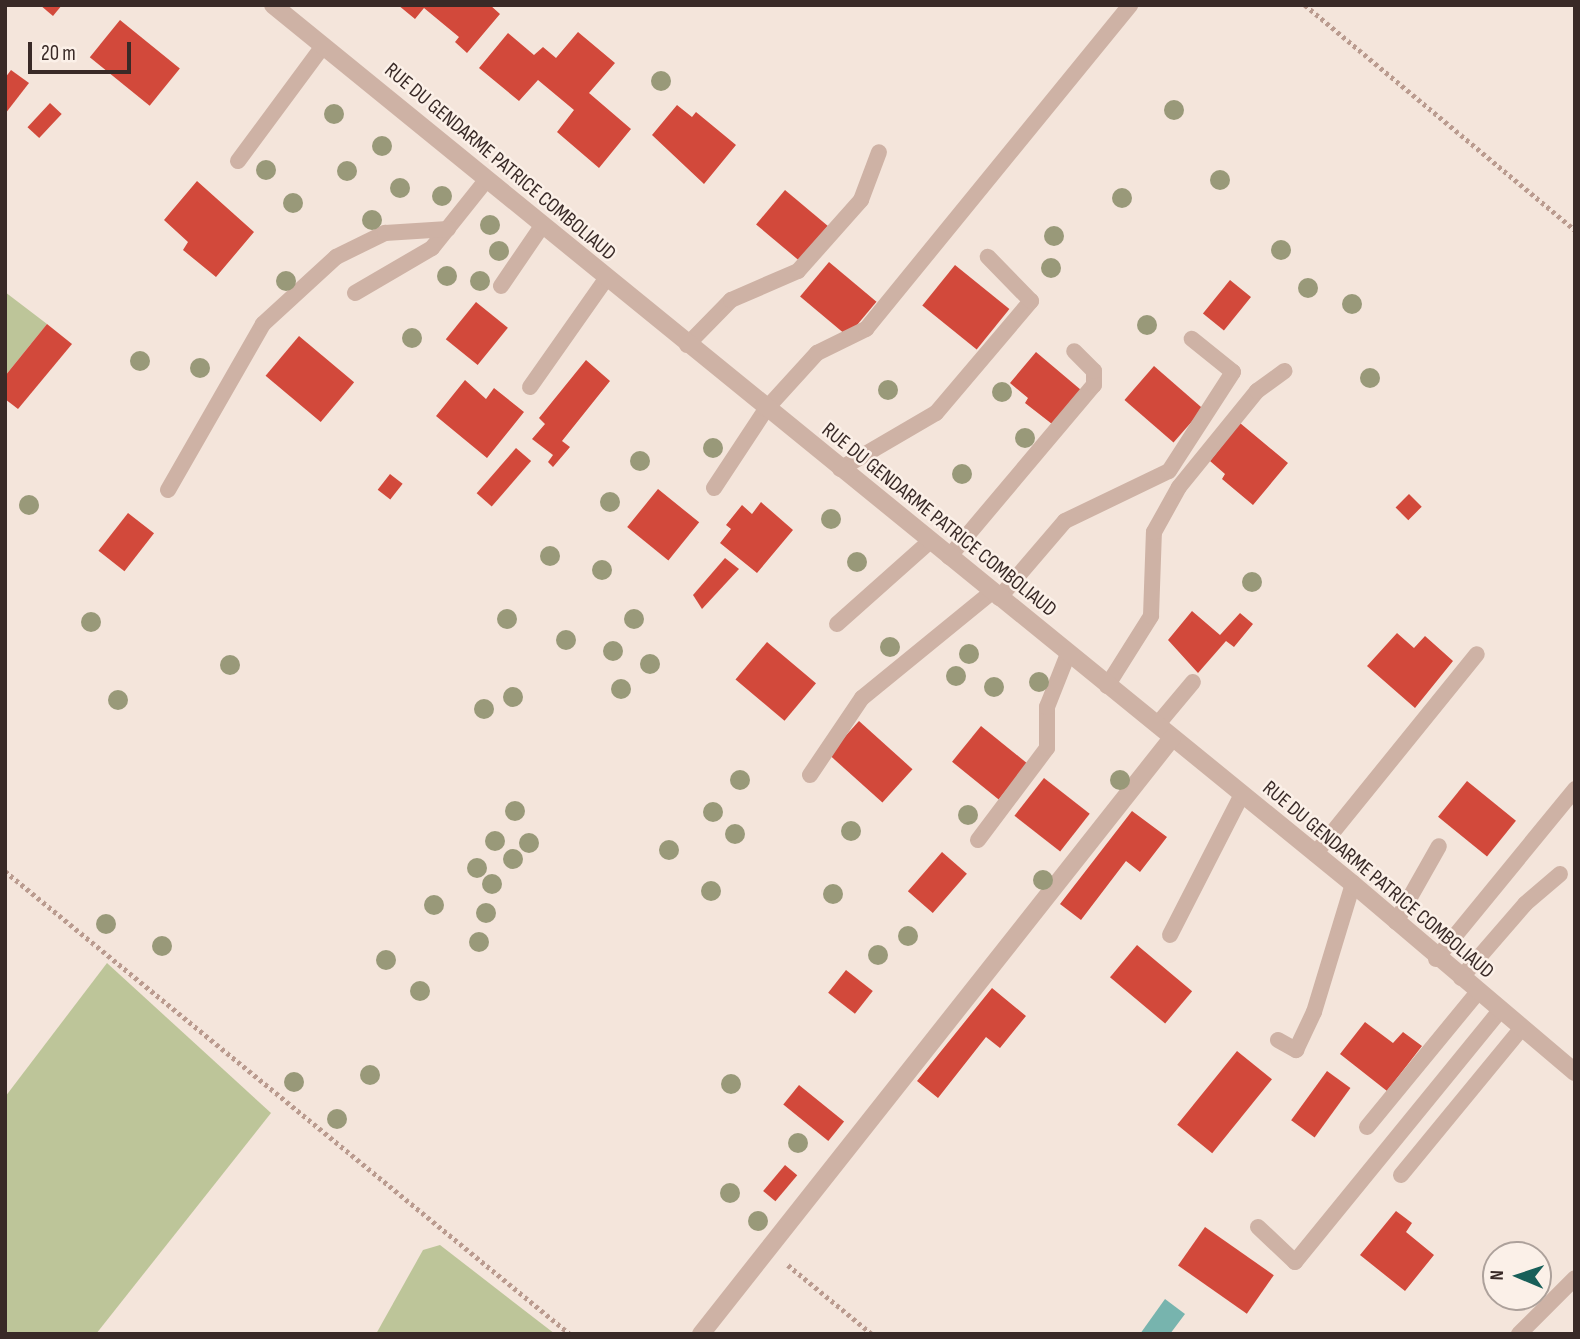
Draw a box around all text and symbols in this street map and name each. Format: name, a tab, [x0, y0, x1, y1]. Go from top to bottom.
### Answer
scale bar	[32, 28, 135, 72]
text: 20 m	[41, 41, 76, 66]
street label: RUE DU GENDARME PATRICE COMBOLIAUD	[379, 58, 621, 266]
street label: RUE DU GENDARME PATRICE COMBOLIAUD	[817, 418, 1061, 622]
street label: RUE DU GENDARME PATRICE COMBOLIAUD	[1257, 776, 1499, 984]
north arrow	[1482, 1241, 1552, 1311]
text: N	[1486, 1270, 1509, 1281]

